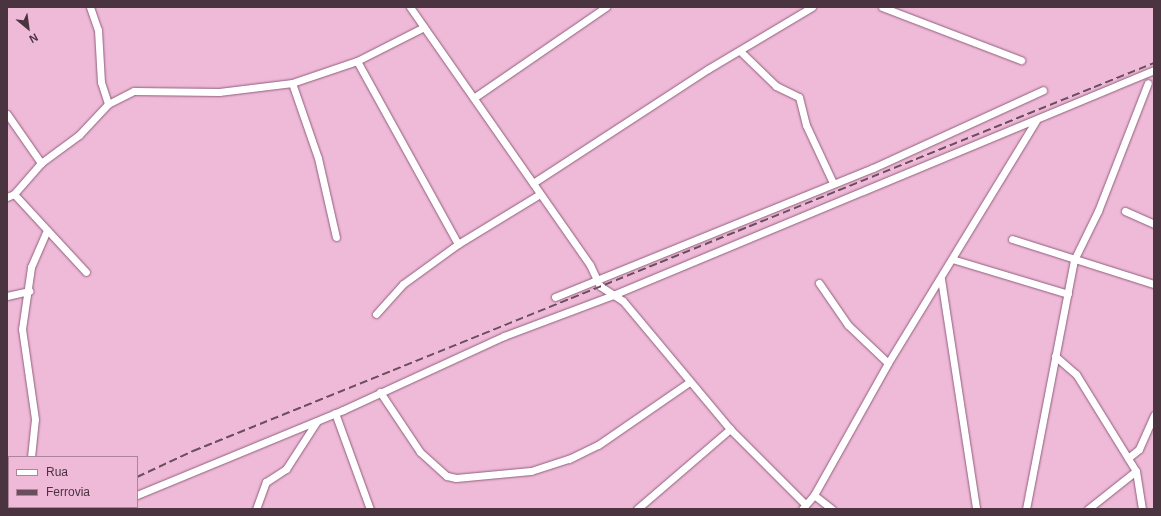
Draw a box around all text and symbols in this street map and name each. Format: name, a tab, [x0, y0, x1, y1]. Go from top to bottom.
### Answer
north arrow	[8, 8, 48, 48]
text: N	[27, 31, 40, 46]
legend	[8, 456, 138, 508]
text: Rua	[46, 465, 68, 479]
text: Ferrovia	[46, 485, 90, 499]

